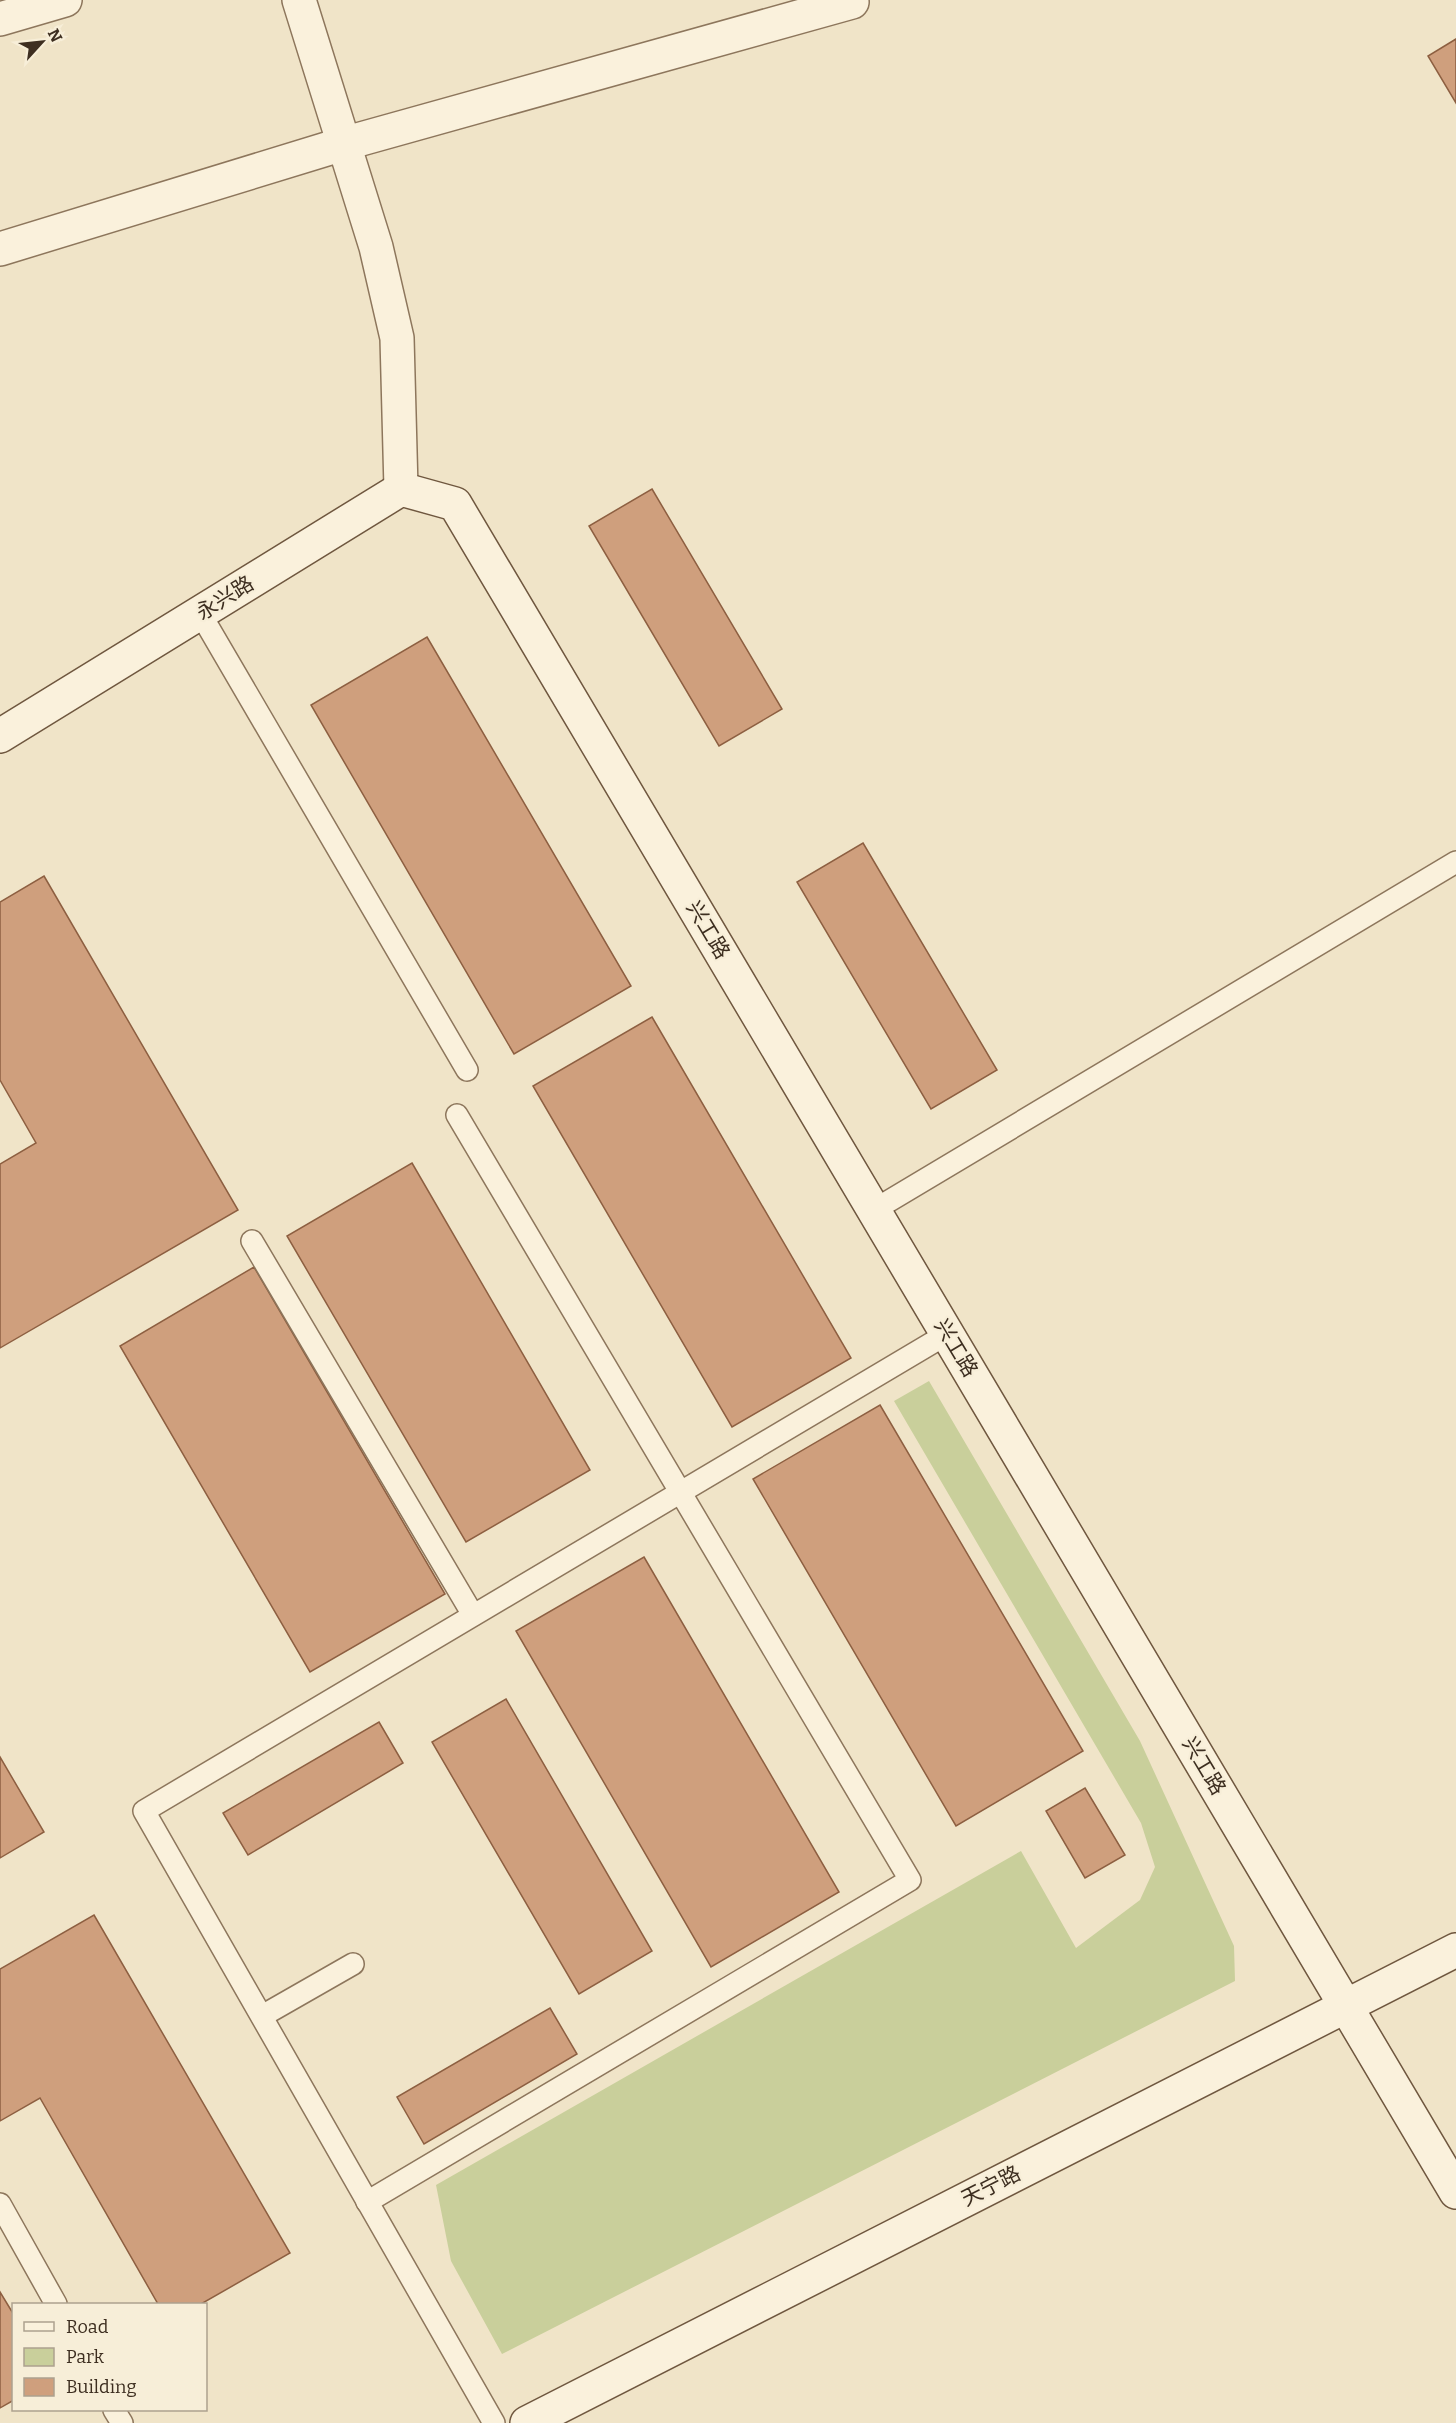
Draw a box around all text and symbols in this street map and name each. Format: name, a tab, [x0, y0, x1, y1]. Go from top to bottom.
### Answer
north arrow	[12, 12, 72, 72]
text: N	[44, 26, 66, 45]
street label: 永兴路	[191, 570, 259, 626]
street label: 兴工路	[681, 896, 735, 964]
street label: 兴工路	[929, 1314, 983, 1382]
street label: 兴工路	[1177, 1732, 1231, 1800]
street label: 天宁路	[957, 2160, 1025, 2212]
legend	[12, 2303, 207, 2411]
text: Road	[66, 2316, 109, 2338]
text: Park	[66, 2346, 105, 2368]
text: Building	[66, 2376, 137, 2398]

